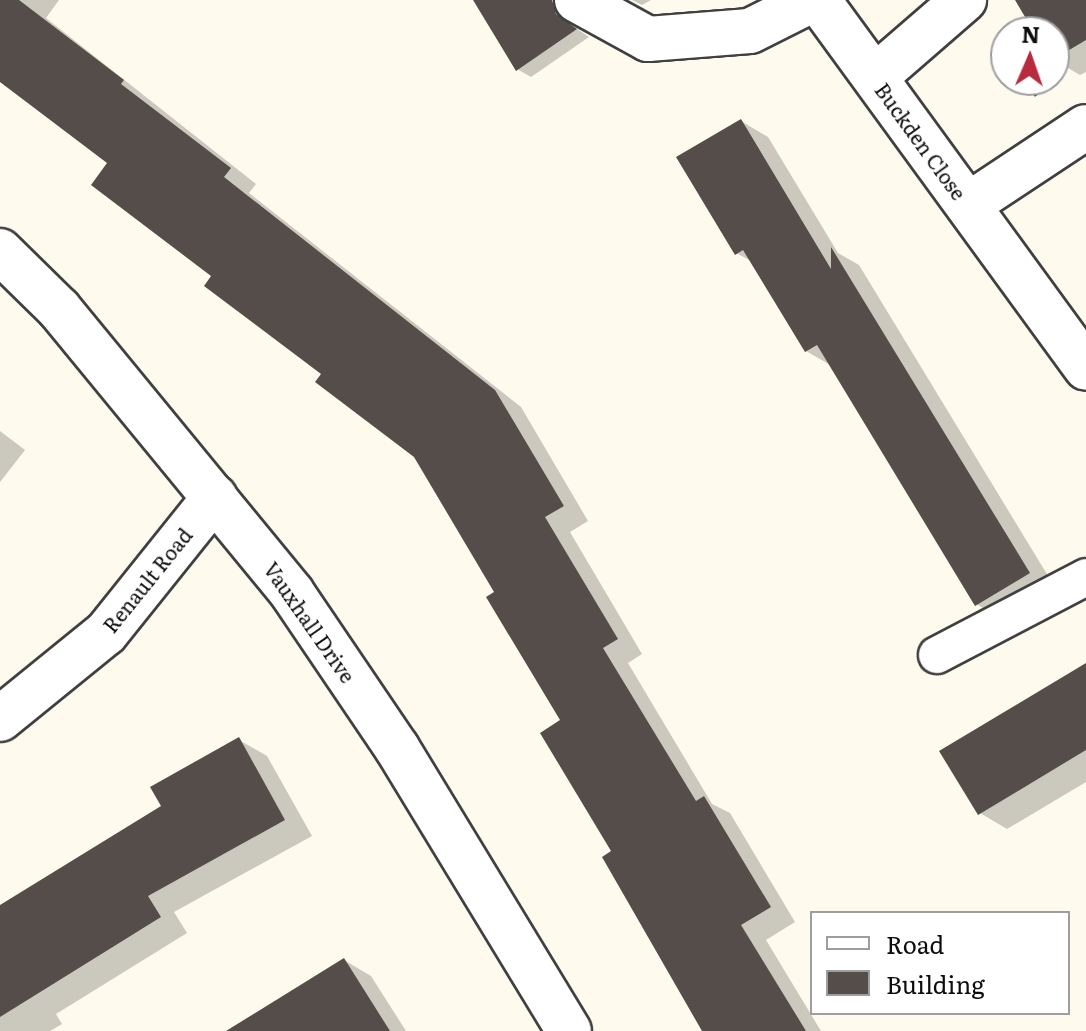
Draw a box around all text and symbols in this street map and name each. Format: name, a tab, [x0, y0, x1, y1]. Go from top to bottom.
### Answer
north arrow	[990, 16, 1070, 96]
text: N	[1021, 17, 1041, 50]
street label: Buckden Close	[871, 78, 971, 204]
street label: Renault Road	[98, 523, 196, 637]
street label: Vauxhall Drive	[260, 557, 360, 687]
legend	[810, 911, 1070, 1015]
text: Road	[886, 926, 944, 961]
text: Building	[886, 966, 985, 1001]

